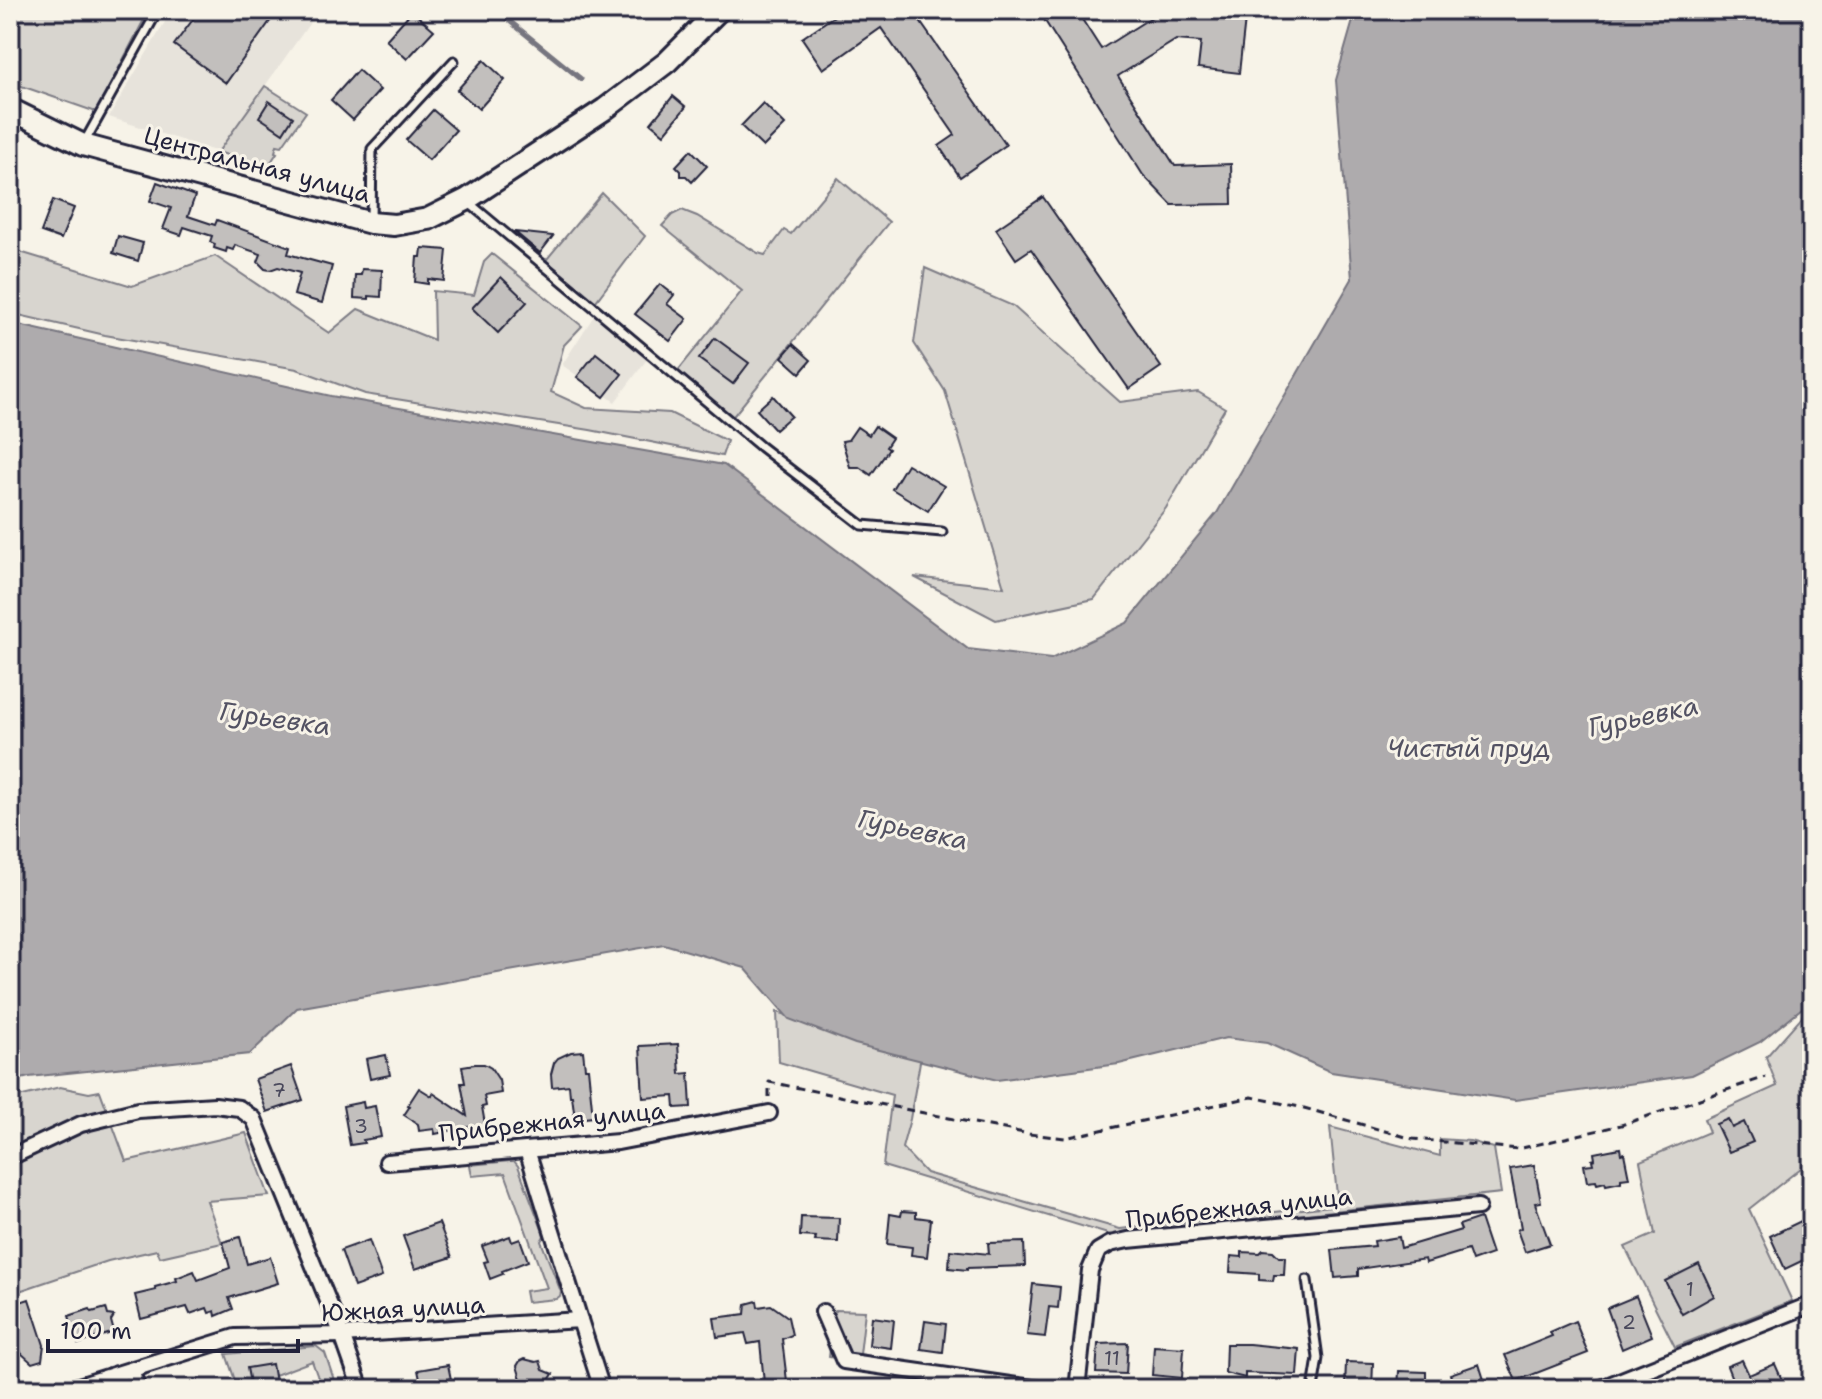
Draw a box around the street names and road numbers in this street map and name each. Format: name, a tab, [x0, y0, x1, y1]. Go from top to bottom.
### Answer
street label: Центральная улица	[140, 119, 374, 211]
street label: Прибрежная улица	[437, 1094, 667, 1150]
street label: Прибрежная улица	[1124, 1180, 1354, 1236]
street label: Южная улица	[321, 1289, 486, 1329]

